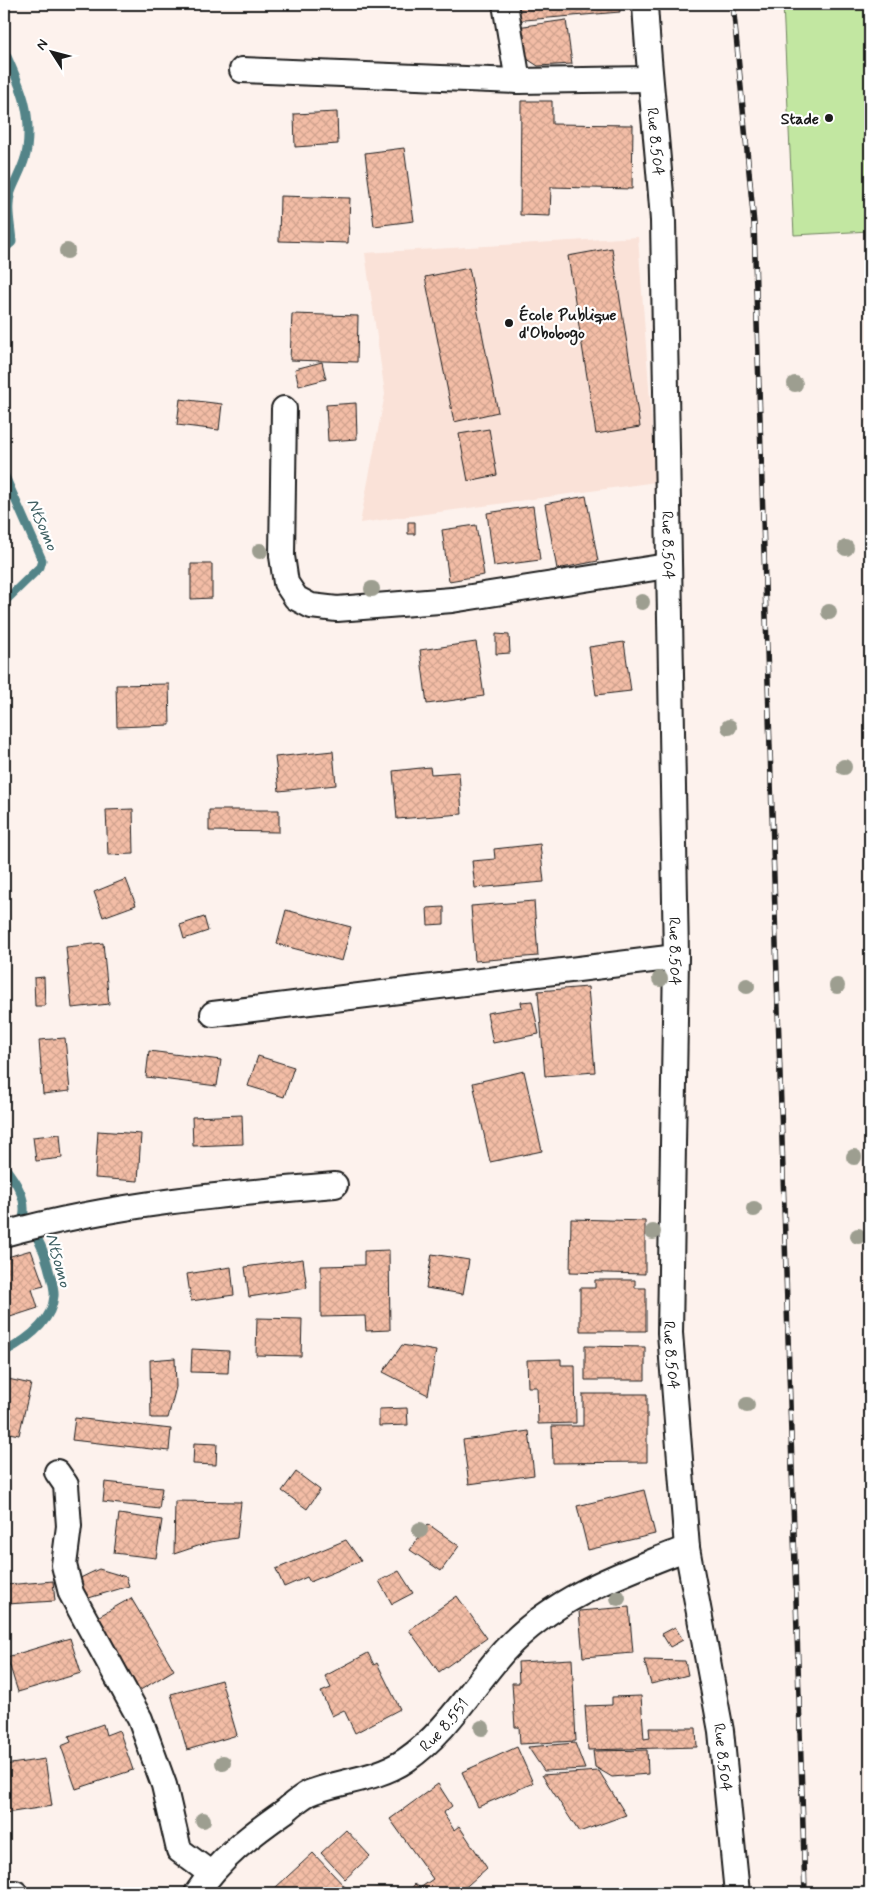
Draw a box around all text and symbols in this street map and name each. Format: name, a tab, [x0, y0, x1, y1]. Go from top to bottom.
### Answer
north arrow	[28, 28, 78, 78]
text: N	[32, 36, 52, 54]
street label: Rue 8.504	[641, 107, 668, 177]
place label: Stade	[781, 109, 819, 130]
marker: Stade	[823, 112, 835, 124]
place label: École Publique d'Obobogo	[519, 304, 617, 346]
marker: École Publique d'Obobogo	[503, 317, 515, 329]
water label: Ntsomo	[20, 495, 64, 555]
street label: Rue 8.504	[656, 511, 678, 580]
street label: Rue 8.504	[663, 917, 685, 986]
water label: Ntsomo	[39, 1231, 77, 1290]
street label: Rue 8.504	[658, 1321, 683, 1390]
street label: Rue 8.551	[415, 1695, 474, 1757]
street label: Rue 8.504	[708, 1721, 736, 1792]

